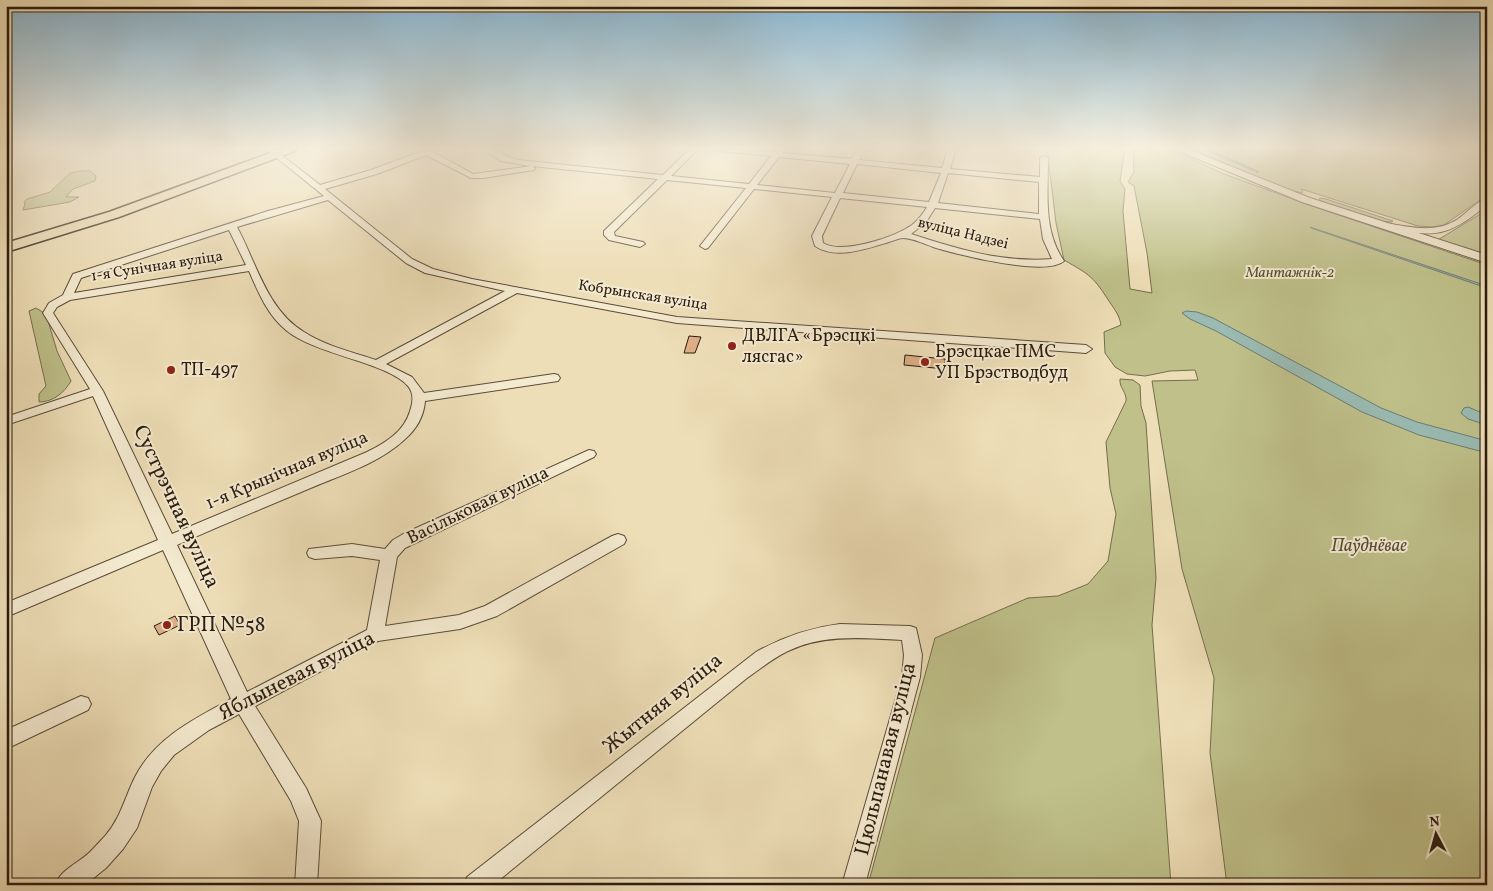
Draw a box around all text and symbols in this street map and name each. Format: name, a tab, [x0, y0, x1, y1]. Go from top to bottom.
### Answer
street label: вуліца Надзеі	[916, 213, 1010, 255]
street label: 1-я Сунічная вуліца	[90, 246, 224, 288]
park label: Мантажнік-2	[1245, 263, 1334, 284]
street label: Кобрынская вуліца	[577, 275, 709, 317]
place label: ДВЛГА «Брэсцкі лясгас»	[742, 324, 876, 370]
marker: ДВЛГА «Брэсцкі лясгас»	[726, 340, 738, 352]
place label: Брэсцкае ПМС УП Брэстводбуд	[935, 340, 1068, 386]
marker: Брэсцкае ПМС УП Брэстводбуд	[919, 356, 931, 368]
place label: ТП-497	[181, 358, 239, 383]
marker: ТП-497	[165, 364, 177, 376]
street label: Сустрэчная вуліца	[125, 421, 227, 593]
street label: 1-я Крынічная вуліца	[202, 425, 372, 517]
street label: Васільковая вуліца	[403, 461, 553, 551]
park label: Паўднёвае	[1331, 534, 1407, 559]
place label: ГРП №58	[177, 611, 266, 640]
marker: ГРП №58	[161, 619, 173, 631]
street label: Яблыневая вуліца	[214, 624, 380, 728]
street label: Жытняя вуліца	[597, 647, 729, 761]
street label: Цюльпанавая вуліца	[848, 659, 924, 859]
north arrow	[1410, 808, 1460, 858]
text: N	[1429, 813, 1441, 833]

